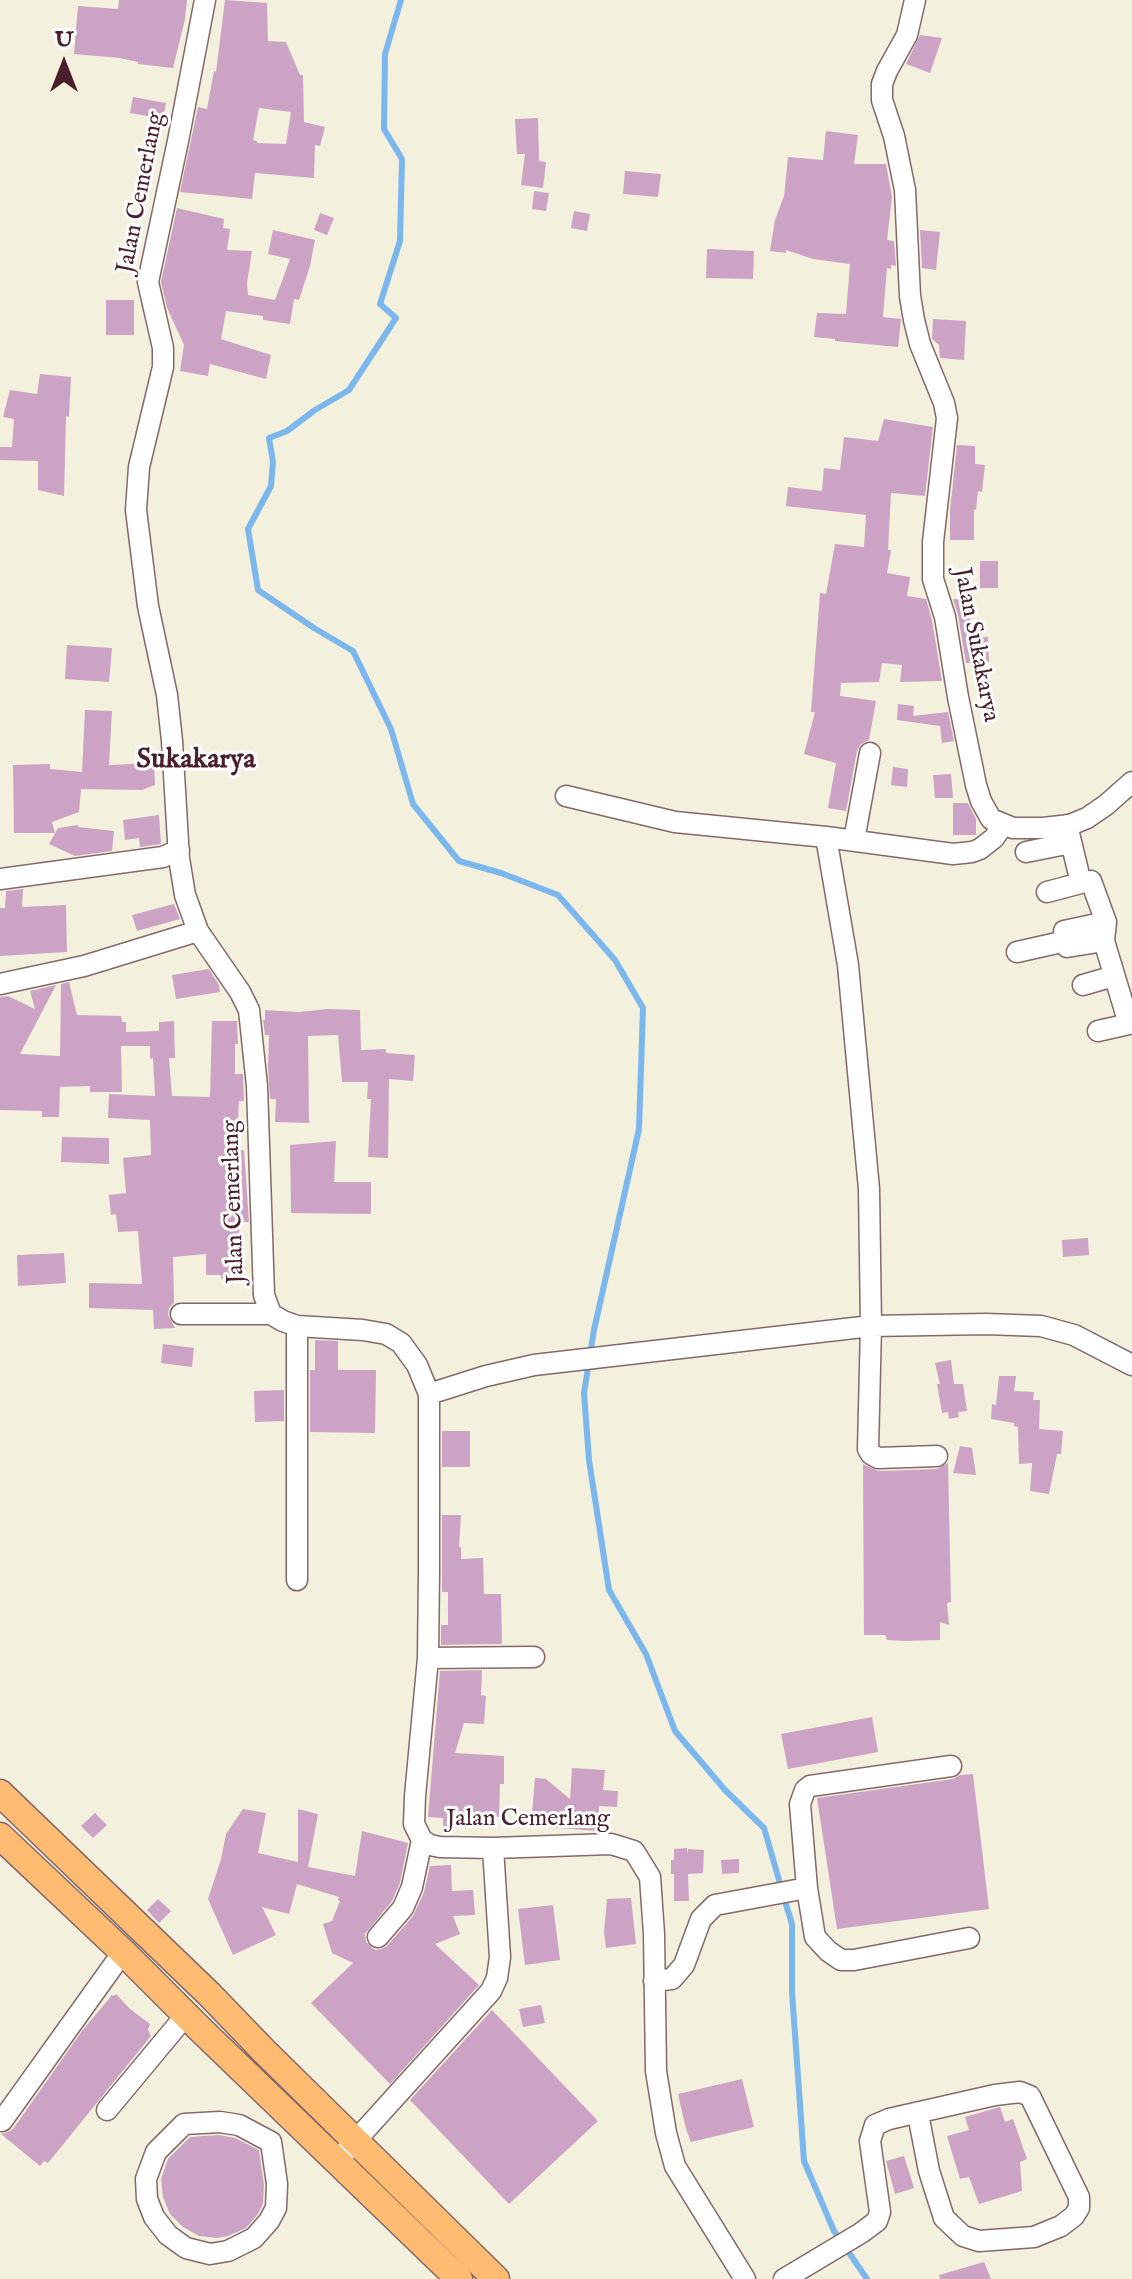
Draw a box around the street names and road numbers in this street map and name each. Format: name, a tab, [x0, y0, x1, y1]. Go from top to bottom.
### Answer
street label: Jalan Cemerlang	[112, 110, 172, 276]
street label: Jalan Sukakarya	[946, 565, 1004, 725]
street label: Jalan Cemerlang	[218, 1120, 252, 1284]
street label: Jalan Cemerlang	[446, 1806, 610, 1834]

